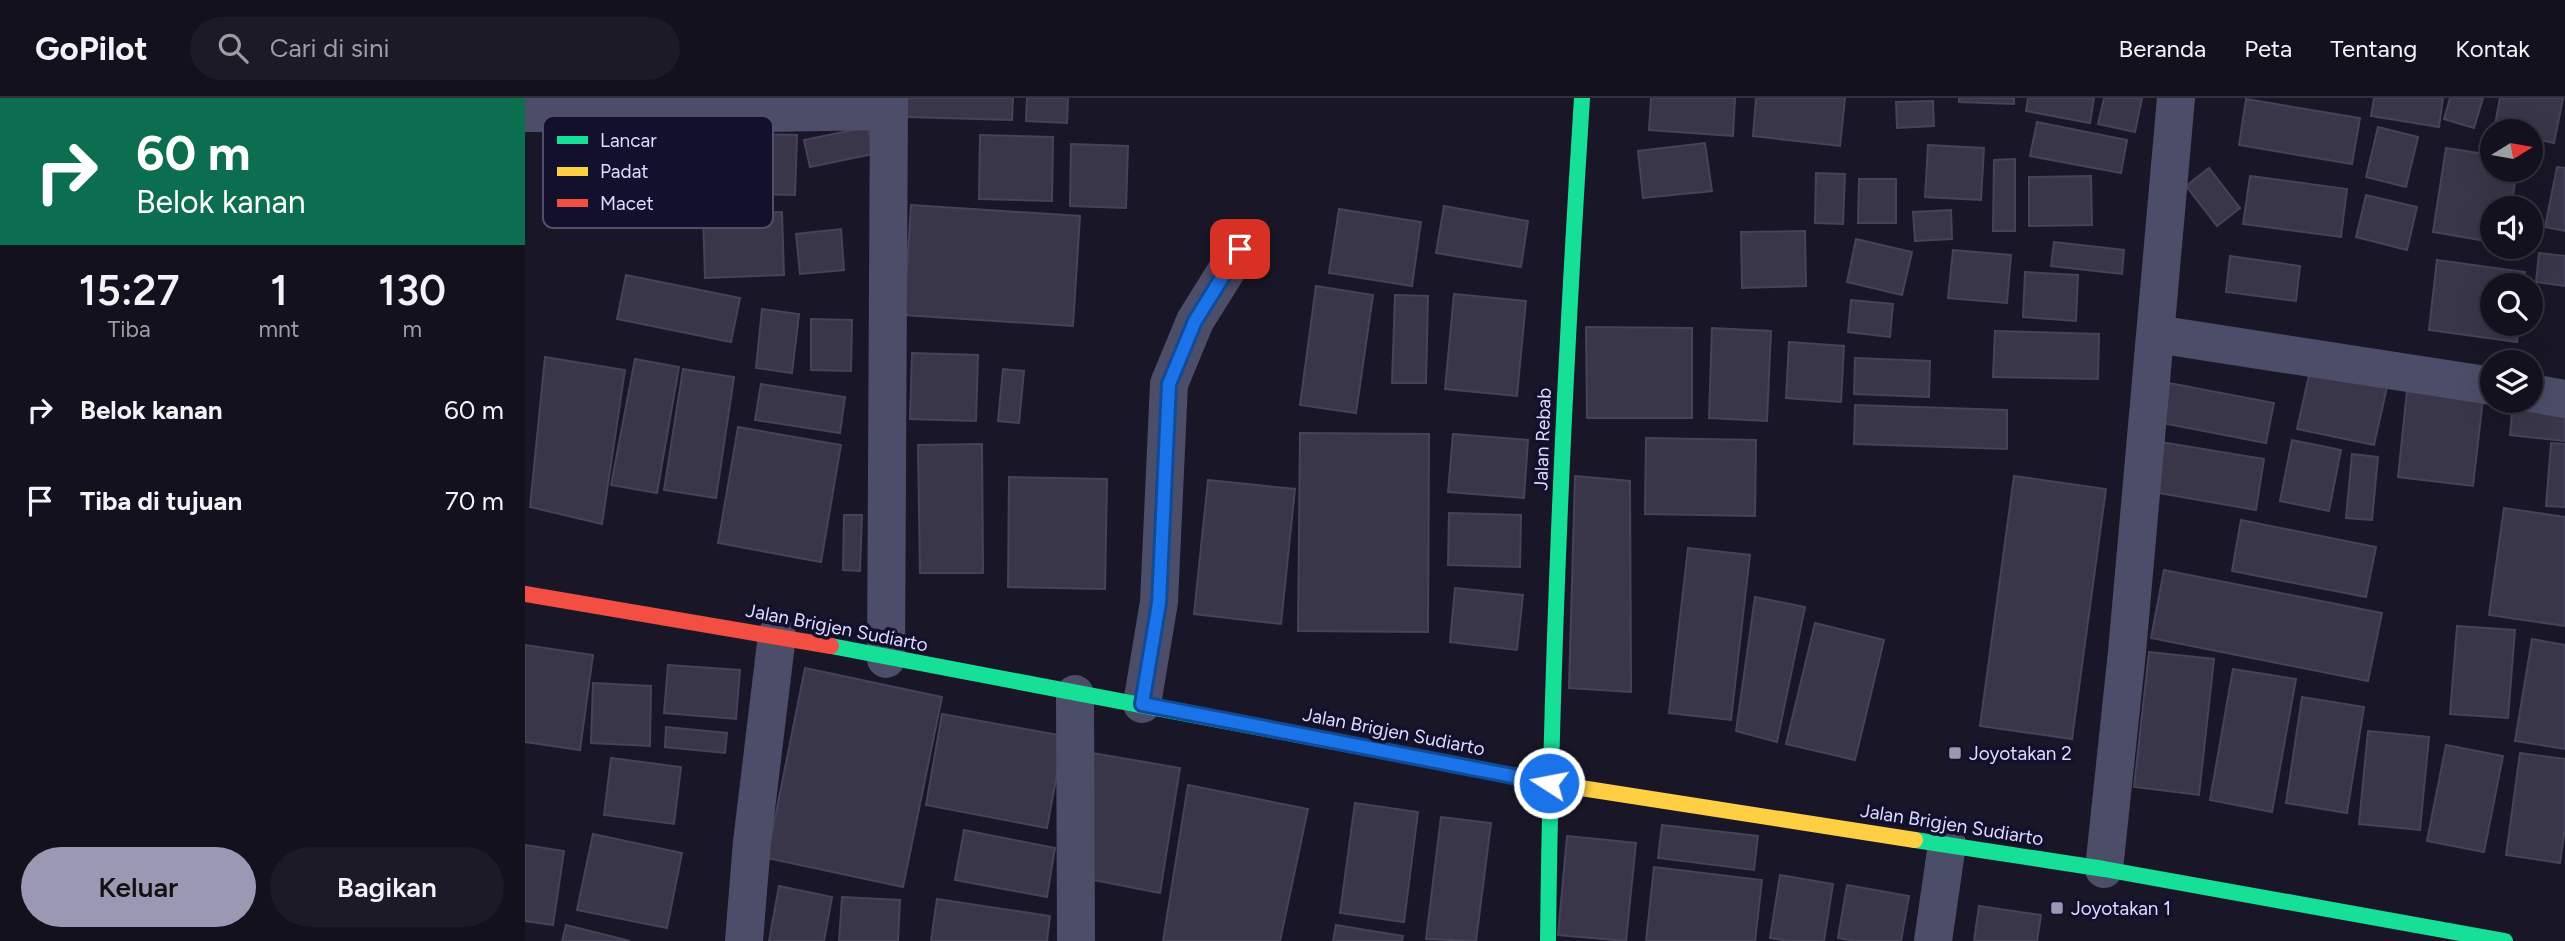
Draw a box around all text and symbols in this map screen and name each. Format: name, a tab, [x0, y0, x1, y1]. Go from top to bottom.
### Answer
search box	[190, 17, 680, 80]
text: GoPilot	[35, 29, 148, 68]
icon: search	[214, 29, 252, 67]
text: Cari di sini	[270, 32, 389, 64]
text: Beranda	[2119, 34, 2206, 63]
text: Peta	[2244, 34, 2292, 63]
text: Tentang	[2330, 34, 2417, 63]
text: Kontak	[2455, 34, 2530, 63]
legend	[543, 116, 773, 228]
north arrow	[2480, 119, 2543, 182]
map controls	[2480, 119, 2543, 413]
text: 60 m	[136, 123, 251, 182]
icon: right	[21, 126, 112, 217]
text: Lancar	[600, 129, 657, 152]
text: Padat	[600, 160, 649, 183]
text: Belok kanan	[136, 183, 306, 221]
text: Macet	[600, 192, 654, 215]
button: sound	[2480, 196, 2543, 259]
pin	[1210, 219, 1270, 279]
icon: arrive	[1221, 230, 1259, 268]
text: 15:27	[79, 265, 180, 316]
text: 1	[270, 265, 288, 316]
text: 130	[378, 265, 446, 316]
button: search	[2480, 273, 2543, 336]
text: Tiba	[108, 315, 151, 343]
text: mnt	[258, 315, 299, 343]
text: m	[402, 315, 422, 343]
button: layers	[2480, 350, 2543, 413]
street label: Jalan Rebab	[1529, 387, 1556, 491]
icon: right	[21, 391, 59, 429]
text: Belok kanan	[80, 394, 223, 426]
text: 60 m	[444, 394, 504, 426]
icon: arrive	[21, 482, 59, 520]
text: Tiba di tujuan	[80, 485, 242, 517]
text: 70 m	[445, 485, 504, 517]
street label: Jalan Brigjen Sudiarto	[744, 599, 930, 656]
street label: Jalan Brigjen Sudiarto	[1301, 703, 1487, 760]
place label: Joyotakan 2	[1969, 742, 2072, 765]
marker: Joyotakan 2	[1947, 745, 1963, 761]
position arrow	[1512, 746, 1586, 820]
street label: Jalan Brigjen Sudiarto	[1859, 799, 2045, 850]
button: Keluar	[21, 847, 256, 927]
button: Bagikan	[270, 847, 504, 927]
place label: Joyotakan 1	[2071, 897, 2171, 920]
marker: Joyotakan 1	[2049, 900, 2065, 916]

